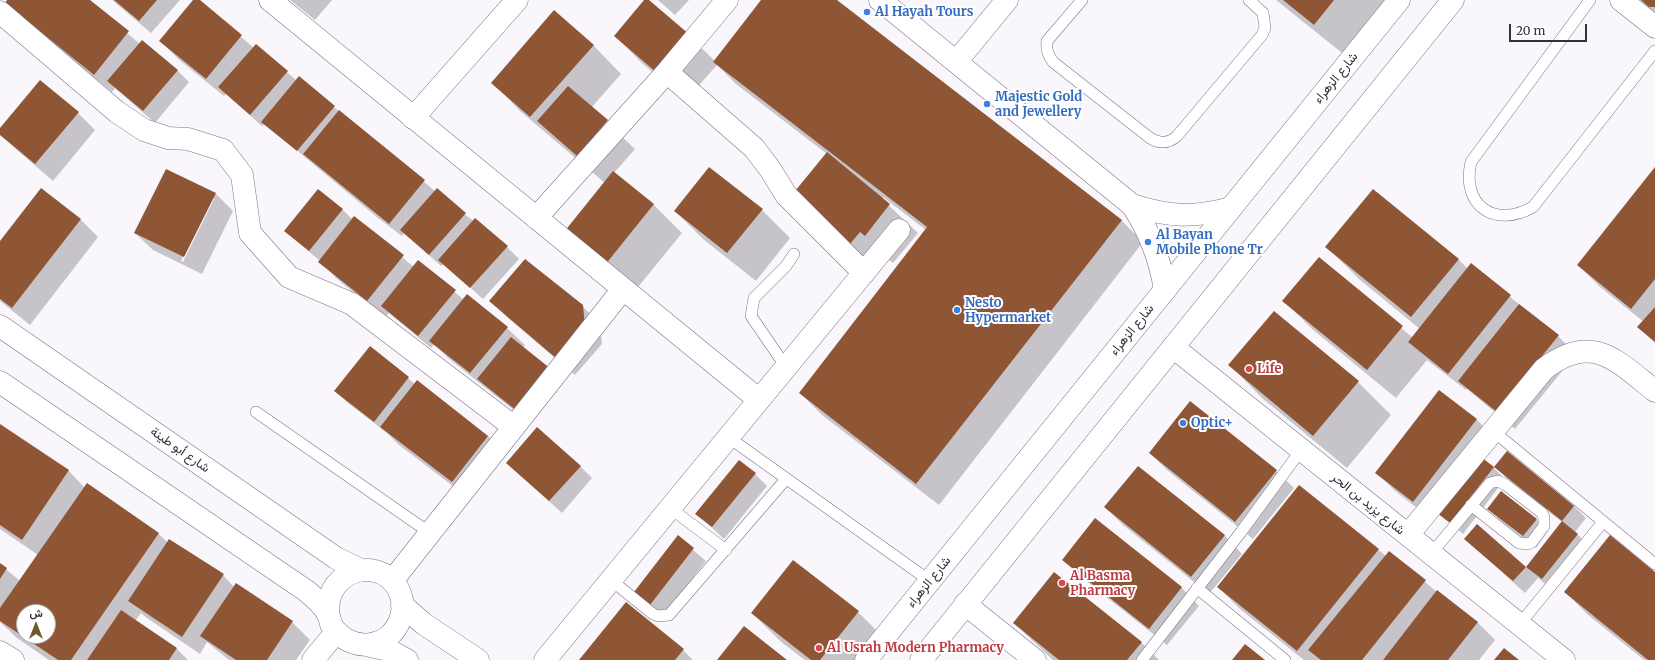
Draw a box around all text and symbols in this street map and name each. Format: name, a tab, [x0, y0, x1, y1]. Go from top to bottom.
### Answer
place label: Al Hayah Tours	[875, 4, 973, 20]
marker: Al Hayah Tours	[862, 7, 872, 17]
scale bar	[1511, 16, 1589, 42]
text: 20 m	[1516, 23, 1545, 38]
street label: شارع الزهراء	[1311, 49, 1361, 107]
place label: Majestic Gold and Jewellery	[995, 89, 1082, 120]
marker: Majestic Gold and Jewellery	[982, 99, 992, 109]
place label: Al Bayan Mobile Phone Tr	[1156, 227, 1263, 258]
marker: Al Bayan Mobile Phone Tr	[1143, 237, 1153, 247]
place label: Nesto Hypermarket	[965, 295, 1051, 326]
street label: شارع الزهراء	[1107, 301, 1157, 359]
marker: Nesto Hypermarket	[952, 305, 962, 315]
place label: Life	[1257, 361, 1282, 377]
marker: Life	[1244, 364, 1254, 374]
place label: Optic+	[1191, 415, 1233, 431]
marker: Optic+	[1178, 418, 1188, 428]
street label: شارع أبو طينة	[147, 424, 213, 476]
street label: شارع يزيد بن الحر	[1328, 470, 1408, 538]
street label: شارع الزهراء	[904, 553, 954, 611]
place label: Al Basma Pharmacy	[1070, 568, 1135, 599]
marker: Al Basma Pharmacy	[1057, 578, 1067, 588]
north arrow	[16, 604, 56, 644]
text: ش	[29, 606, 43, 620]
place label: Al Usrah Modern Pharmacy	[827, 640, 1004, 656]
marker: Al Usrah Modern Pharmacy	[814, 643, 824, 653]

